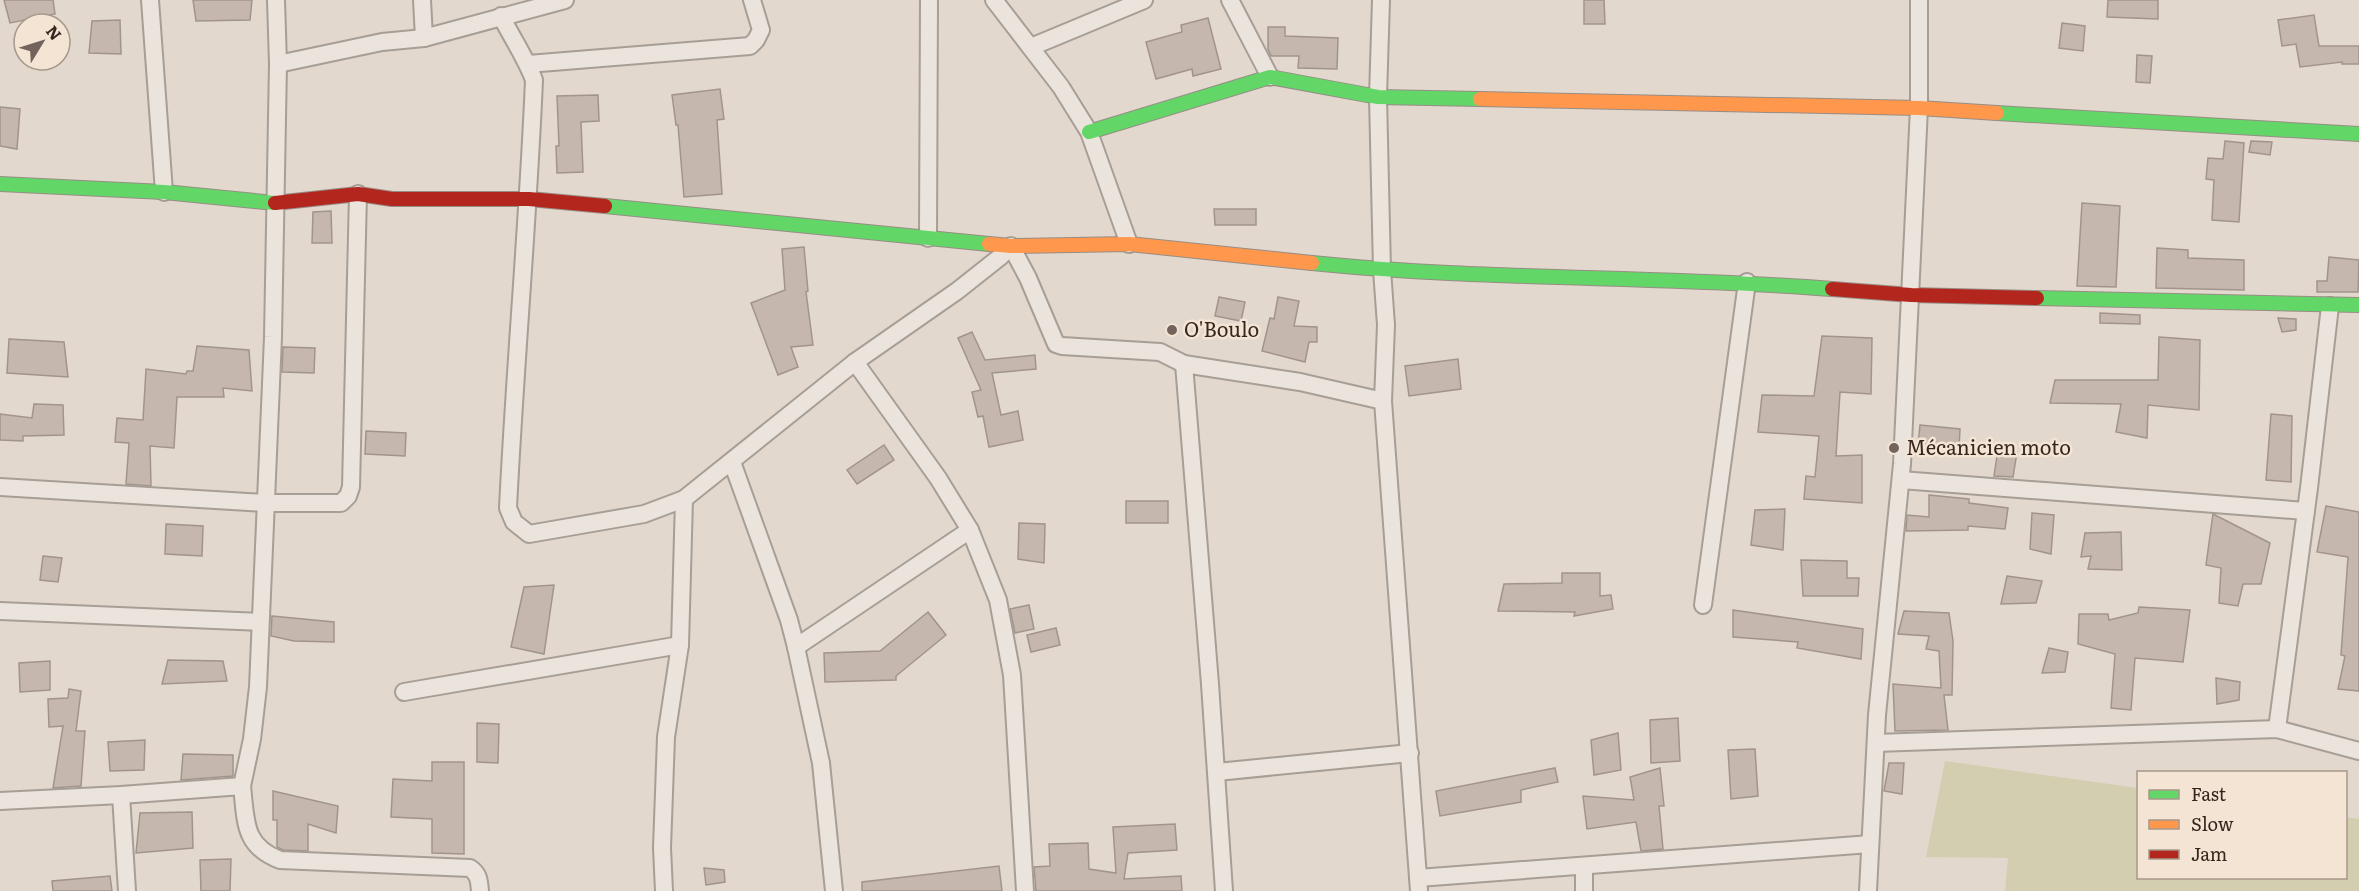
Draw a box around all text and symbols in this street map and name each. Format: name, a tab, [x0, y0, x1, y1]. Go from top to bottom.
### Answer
north arrow	[12, 12, 72, 72]
text: N	[41, 19, 68, 45]
place label: O'Boulo	[1184, 313, 1259, 343]
marker: O'Boulo	[1165, 323, 1179, 337]
place label: Mécanicien moto	[1906, 431, 2071, 461]
marker: Mécanicien moto	[1887, 441, 1901, 455]
legend	[2137, 771, 2347, 879]
text: Fast	[2191, 780, 2227, 807]
text: Slow	[2191, 810, 2234, 837]
text: Jam	[2191, 840, 2227, 867]

